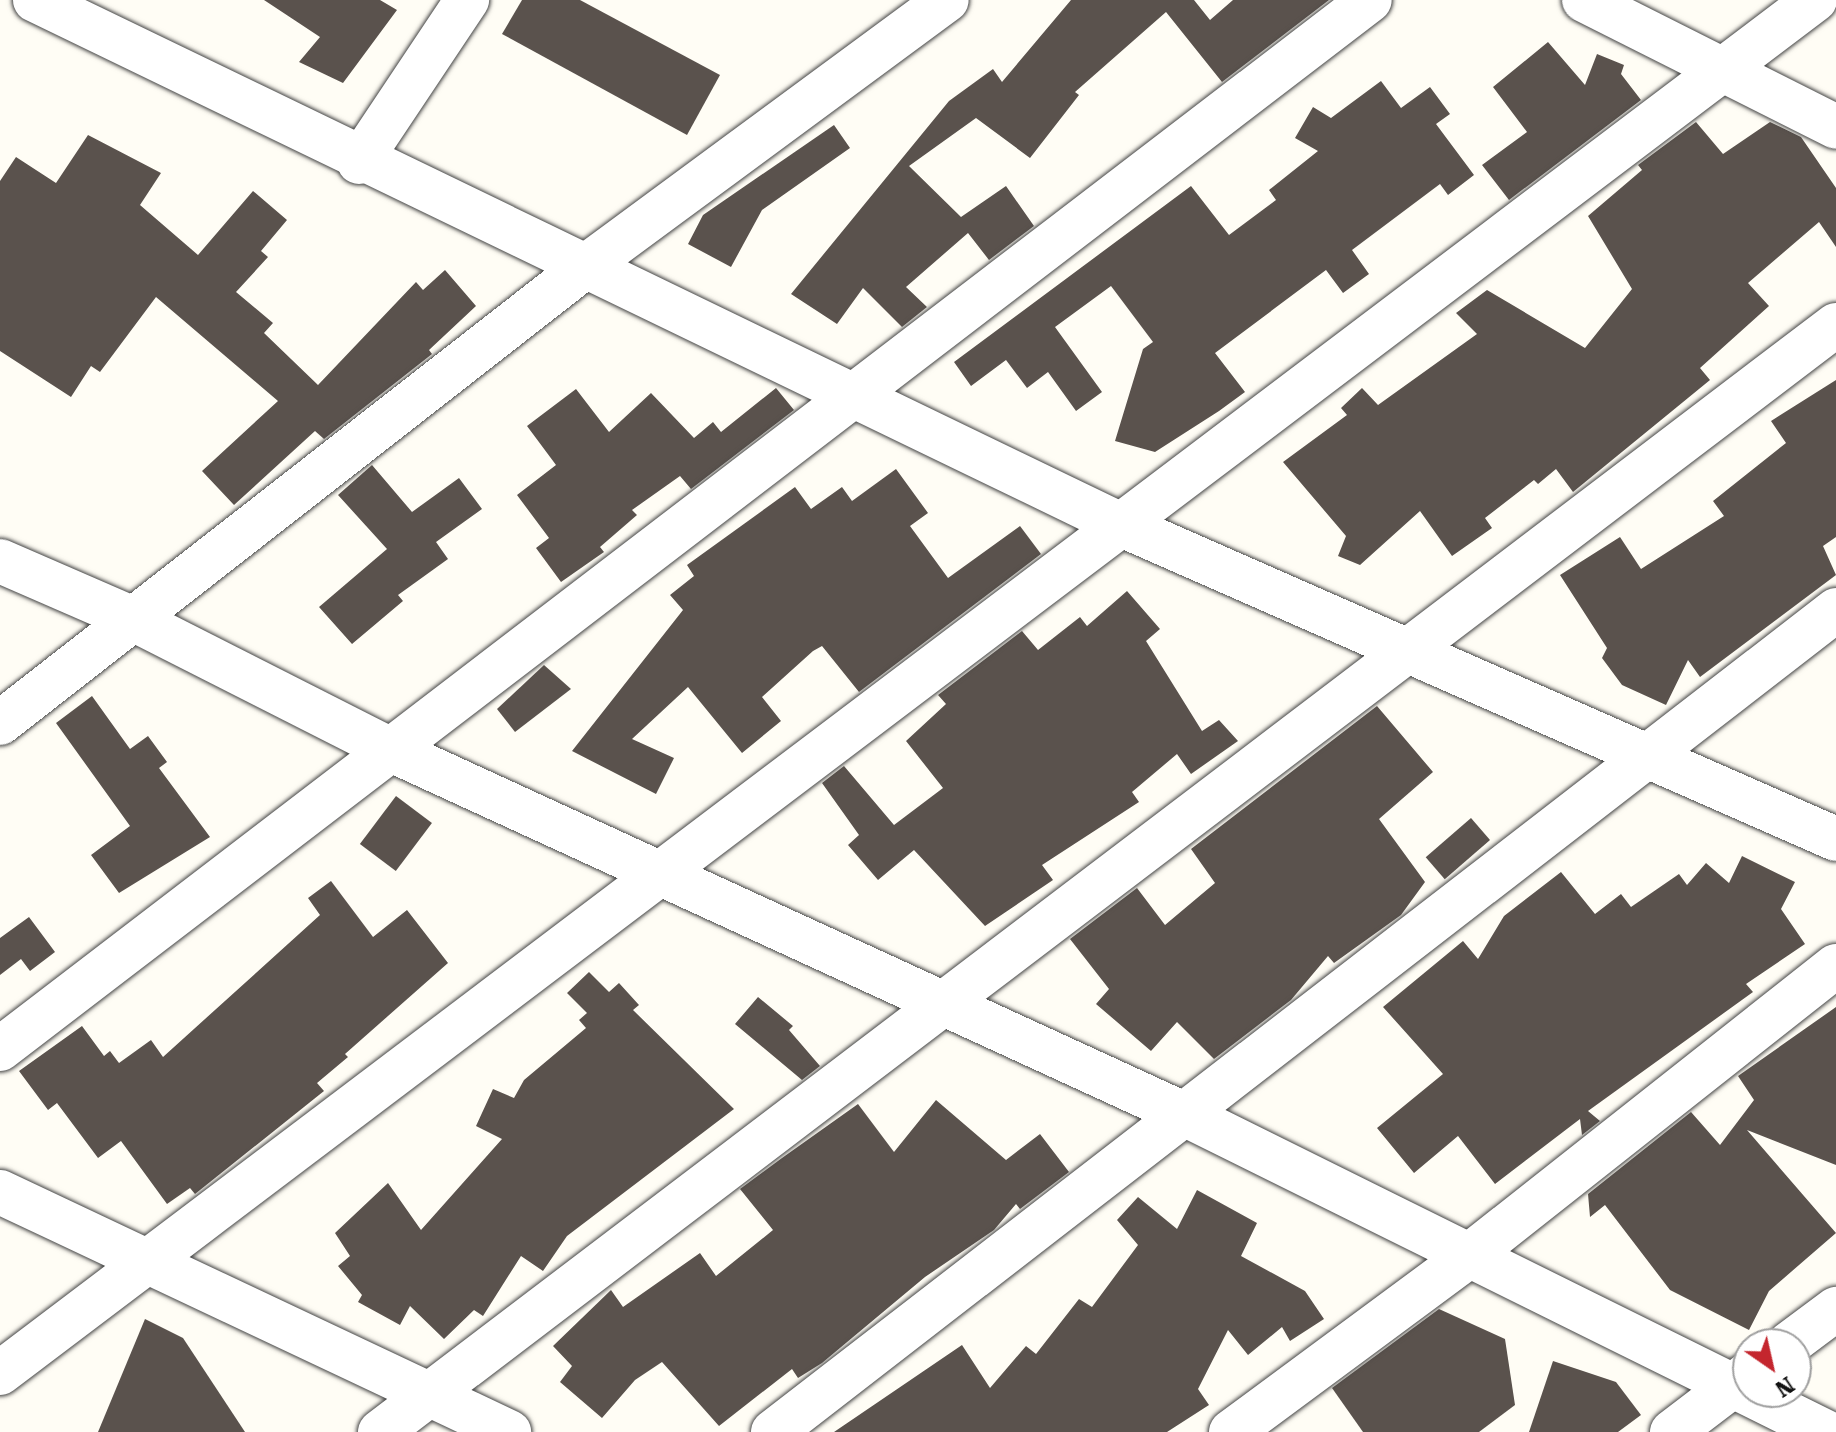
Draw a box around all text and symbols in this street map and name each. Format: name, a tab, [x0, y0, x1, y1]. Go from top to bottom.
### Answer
north arrow	[1732, 1328, 1812, 1408]
text: N	[1771, 1372, 1799, 1402]

